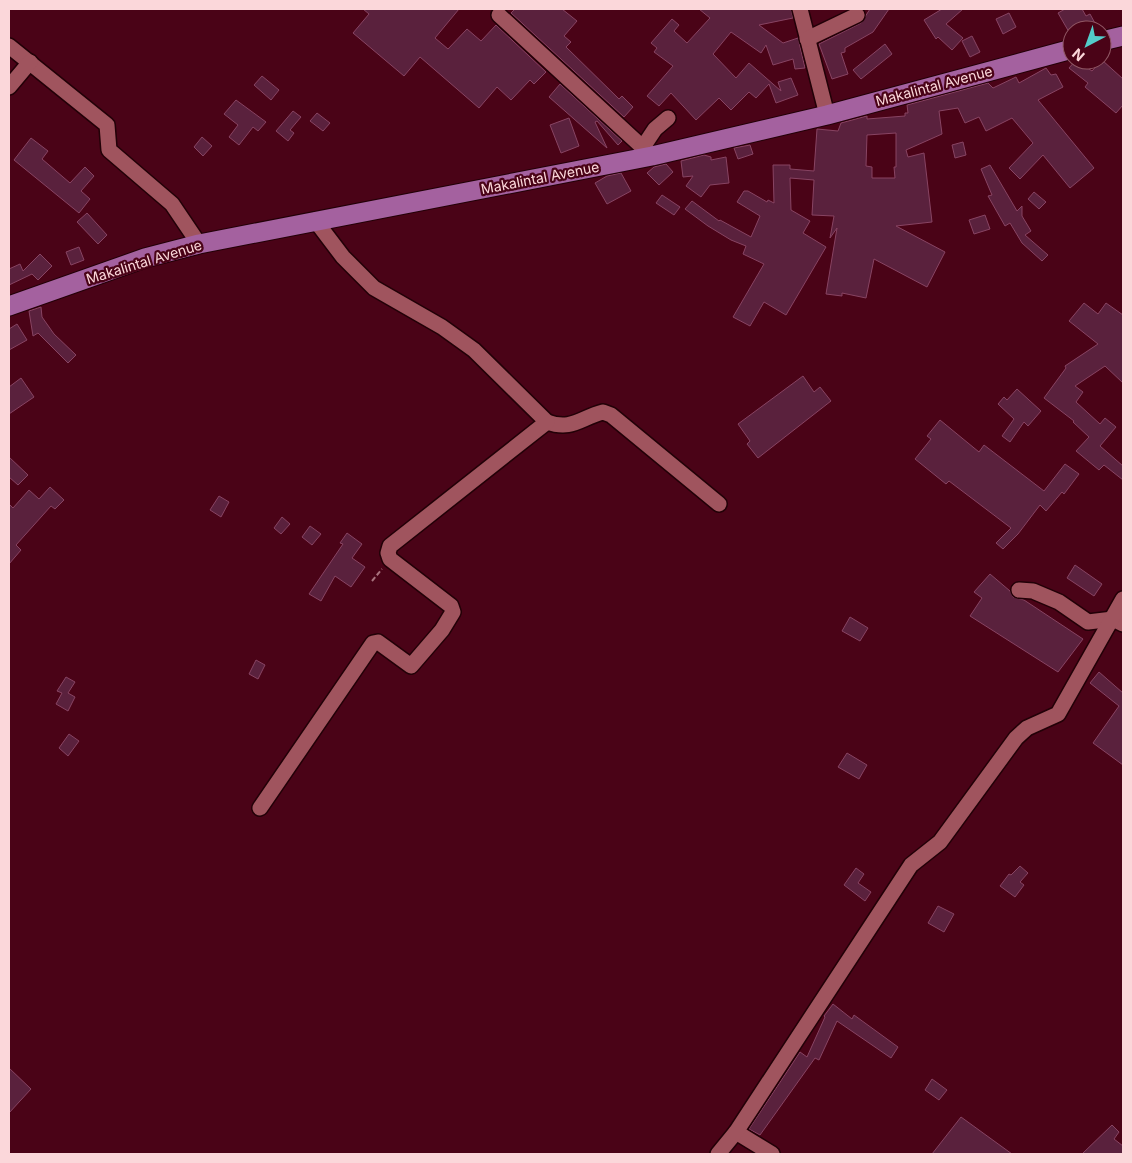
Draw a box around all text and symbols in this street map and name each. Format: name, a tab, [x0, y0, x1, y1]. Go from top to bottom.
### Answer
north arrow	[1062, 20, 1112, 70]
text: N	[1069, 45, 1088, 65]
street label: Makalintal Avenue	[874, 62, 994, 109]
street label: Makalintal Avenue	[479, 158, 600, 197]
street label: Makalintal Avenue	[84, 236, 204, 287]

